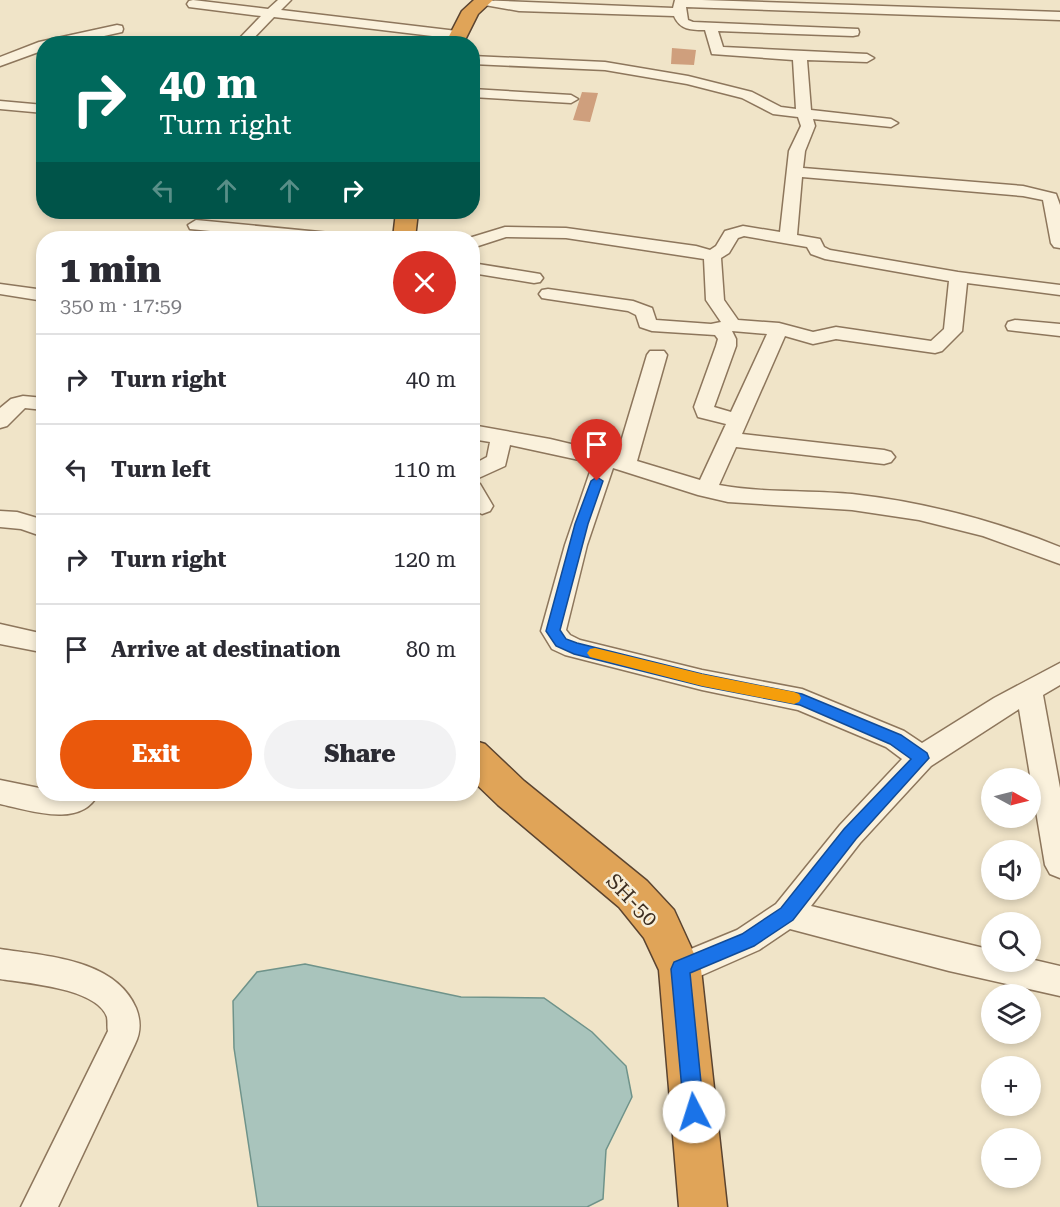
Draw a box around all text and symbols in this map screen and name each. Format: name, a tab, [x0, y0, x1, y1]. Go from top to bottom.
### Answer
text: 40 m	[159, 59, 257, 108]
icon: right	[60, 60, 138, 138]
text: Turn right	[159, 109, 292, 141]
icon: left	[147, 174, 180, 207]
icon: ahead	[210, 174, 243, 207]
icon: ahead	[273, 174, 306, 207]
icon: right	[336, 174, 369, 207]
text: 1 min	[60, 249, 161, 291]
button: close	[393, 251, 456, 314]
text: 350 m · 17:59	[60, 293, 182, 317]
icon: right	[60, 363, 93, 396]
text: Turn right	[111, 367, 226, 392]
text: 40 m	[406, 367, 456, 392]
pin	[571, 419, 622, 481]
icon: arrive	[580, 428, 613, 461]
icon: left	[60, 453, 93, 486]
text: Turn left	[111, 457, 211, 482]
text: 110 m	[393, 457, 456, 482]
icon: right	[60, 543, 93, 576]
text: Turn right	[111, 547, 226, 572]
text: 120 m	[393, 547, 456, 572]
icon: arrive	[60, 633, 93, 666]
text: Arrive at destination	[111, 637, 340, 662]
text: 80 m	[406, 637, 456, 662]
button: Exit	[60, 720, 252, 789]
button: Share	[264, 720, 456, 789]
north arrow	[981, 768, 1041, 828]
map controls	[981, 768, 1041, 1188]
button: sound	[981, 840, 1041, 900]
street label: SH-50	[601, 869, 663, 931]
button: search	[981, 912, 1041, 972]
button: layers	[981, 984, 1041, 1044]
button: +	[981, 1056, 1041, 1116]
position arrow	[662, 1080, 726, 1144]
button: −	[981, 1128, 1041, 1188]

